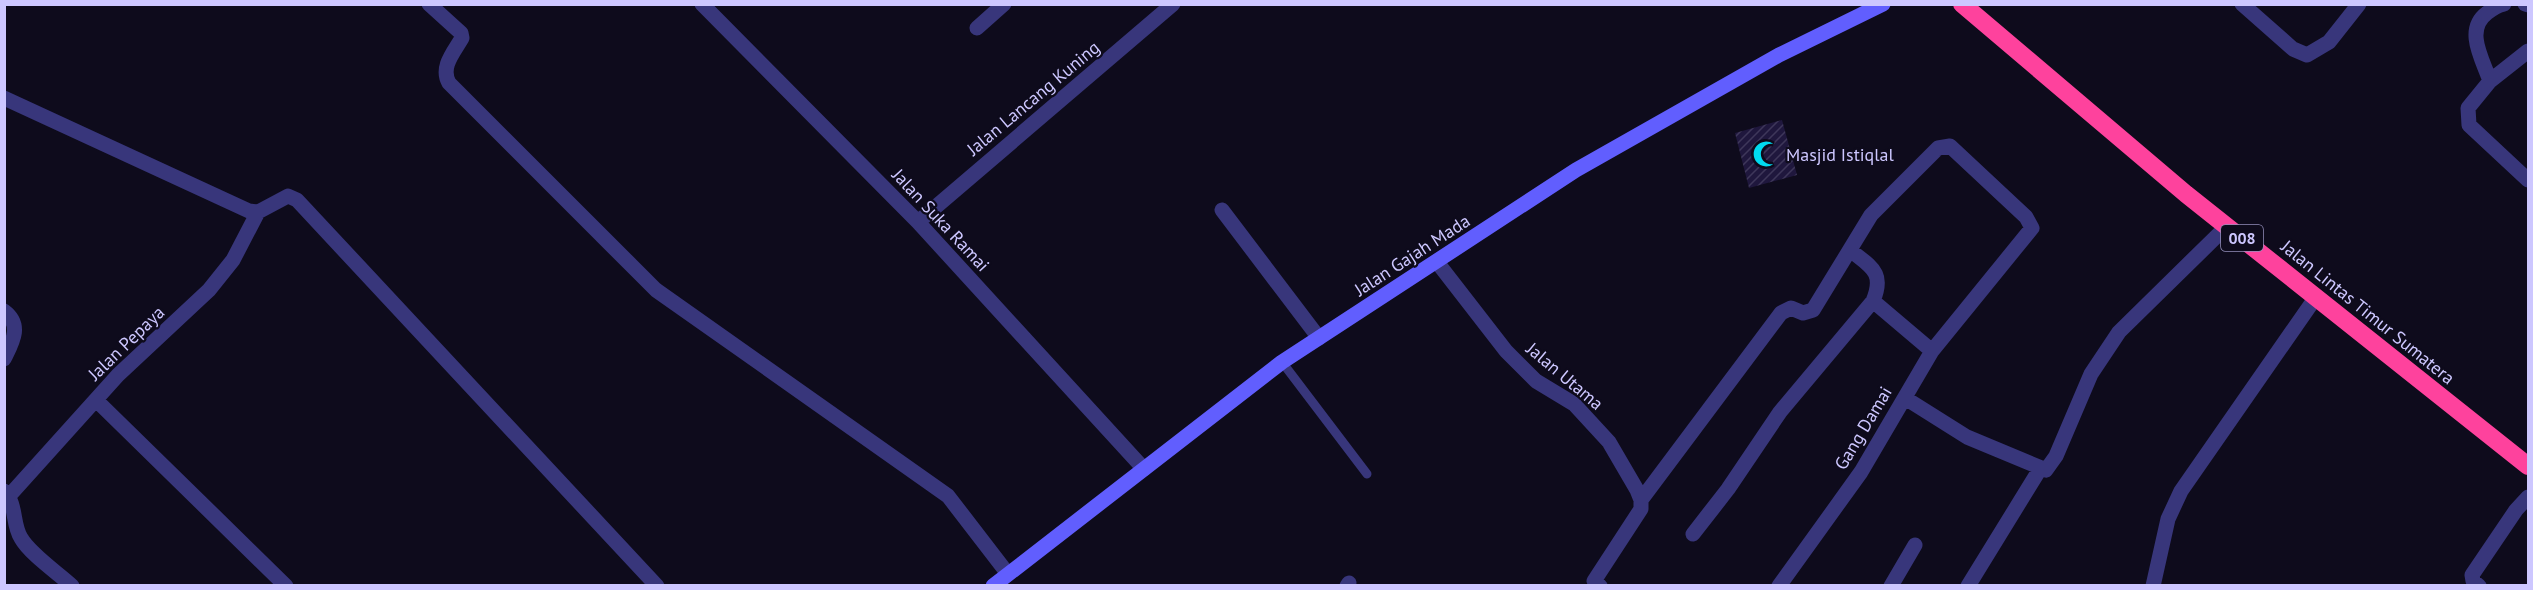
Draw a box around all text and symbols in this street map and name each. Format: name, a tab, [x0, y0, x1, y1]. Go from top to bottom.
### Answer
street label: Jalan Lancang Kuning	[961, 36, 1104, 161]
mosque icon: Masjid Istiqlal	[1751, 139, 1781, 169]
place label: Masjid Istiqlal	[1786, 143, 1894, 166]
street label: Jalan Suka Ramai	[887, 163, 995, 276]
street label: Jalan Gajah Mada	[1349, 209, 1474, 301]
road number: 008	[2221, 225, 2263, 251]
street label: Jalan Lintas Timur Sumatera	[2276, 234, 2459, 389]
street label: Jalan Pepaya	[82, 301, 169, 386]
street label: Jalan Utama	[1521, 337, 1608, 415]
street label: Gang Damai	[1829, 382, 1897, 474]

